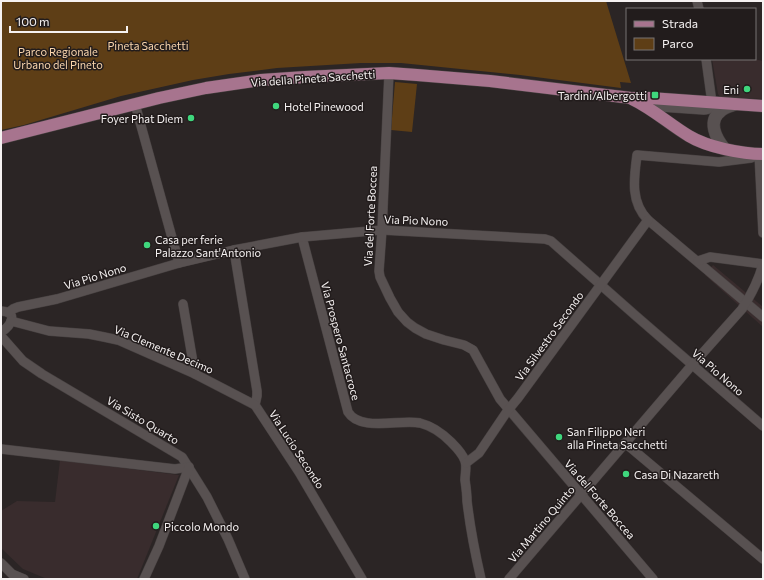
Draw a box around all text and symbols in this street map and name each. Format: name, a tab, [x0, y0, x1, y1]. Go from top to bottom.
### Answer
scale bar	[10, 8, 127, 34]
legend	[626, 8, 756, 60]
text: 100 m	[16, 14, 50, 28]
text: Strada	[662, 16, 698, 30]
text: Parco	[662, 36, 694, 50]
park label: Pineta Sacchetti	[107, 39, 189, 52]
park label: Parco Regionale Urbano del Pineto	[13, 45, 103, 71]
street label: Via della Pineta Sacchetti	[250, 67, 376, 89]
place label: Eni	[723, 83, 739, 96]
marker: Eni	[742, 84, 752, 94]
place label: Tardini/Albergotti	[558, 89, 647, 102]
marker: Tardini/Albergotti	[650, 90, 660, 100]
place label: Hotel Pinewood	[284, 100, 364, 113]
marker: Hotel Pinewood	[271, 101, 281, 111]
place label: Foyer Phat Diem	[101, 112, 183, 125]
marker: Foyer Phat Diem	[186, 113, 196, 123]
street label: Via del Forte Boccea	[361, 165, 379, 267]
street label: Via Pio Nono	[384, 212, 449, 228]
place label: Casa per ferie Palazzo Sant'Antonio	[155, 233, 261, 259]
marker: Casa per ferie Palazzo Sant'Antonio	[142, 240, 152, 250]
street label: Via Pio Nono	[62, 260, 128, 292]
street label: Via Prospero Santacroce	[319, 280, 363, 402]
street label: Via Silvestro Secondo	[512, 288, 586, 383]
street label: Via Clemente Decimo	[112, 322, 216, 376]
street label: Via Pio Nono	[689, 346, 747, 398]
street label: Via Sisto Quarto	[105, 393, 182, 447]
street label: Via Lucio Secondo	[267, 407, 327, 491]
place label: San Filippo Neri alla Pineta Sacchetti	[567, 425, 667, 451]
marker: San Filippo Neri alla Pineta Sacchetti	[554, 432, 564, 442]
street label: Via del Forte Boccea	[562, 457, 638, 541]
place label: Casa Di Nazareth	[634, 468, 719, 481]
marker: Casa Di Nazareth	[621, 469, 631, 479]
street label: Via Martino Quinto	[505, 483, 577, 565]
place label: Piccolo Mondo	[164, 520, 239, 533]
marker: Piccolo Mondo	[151, 521, 161, 531]

